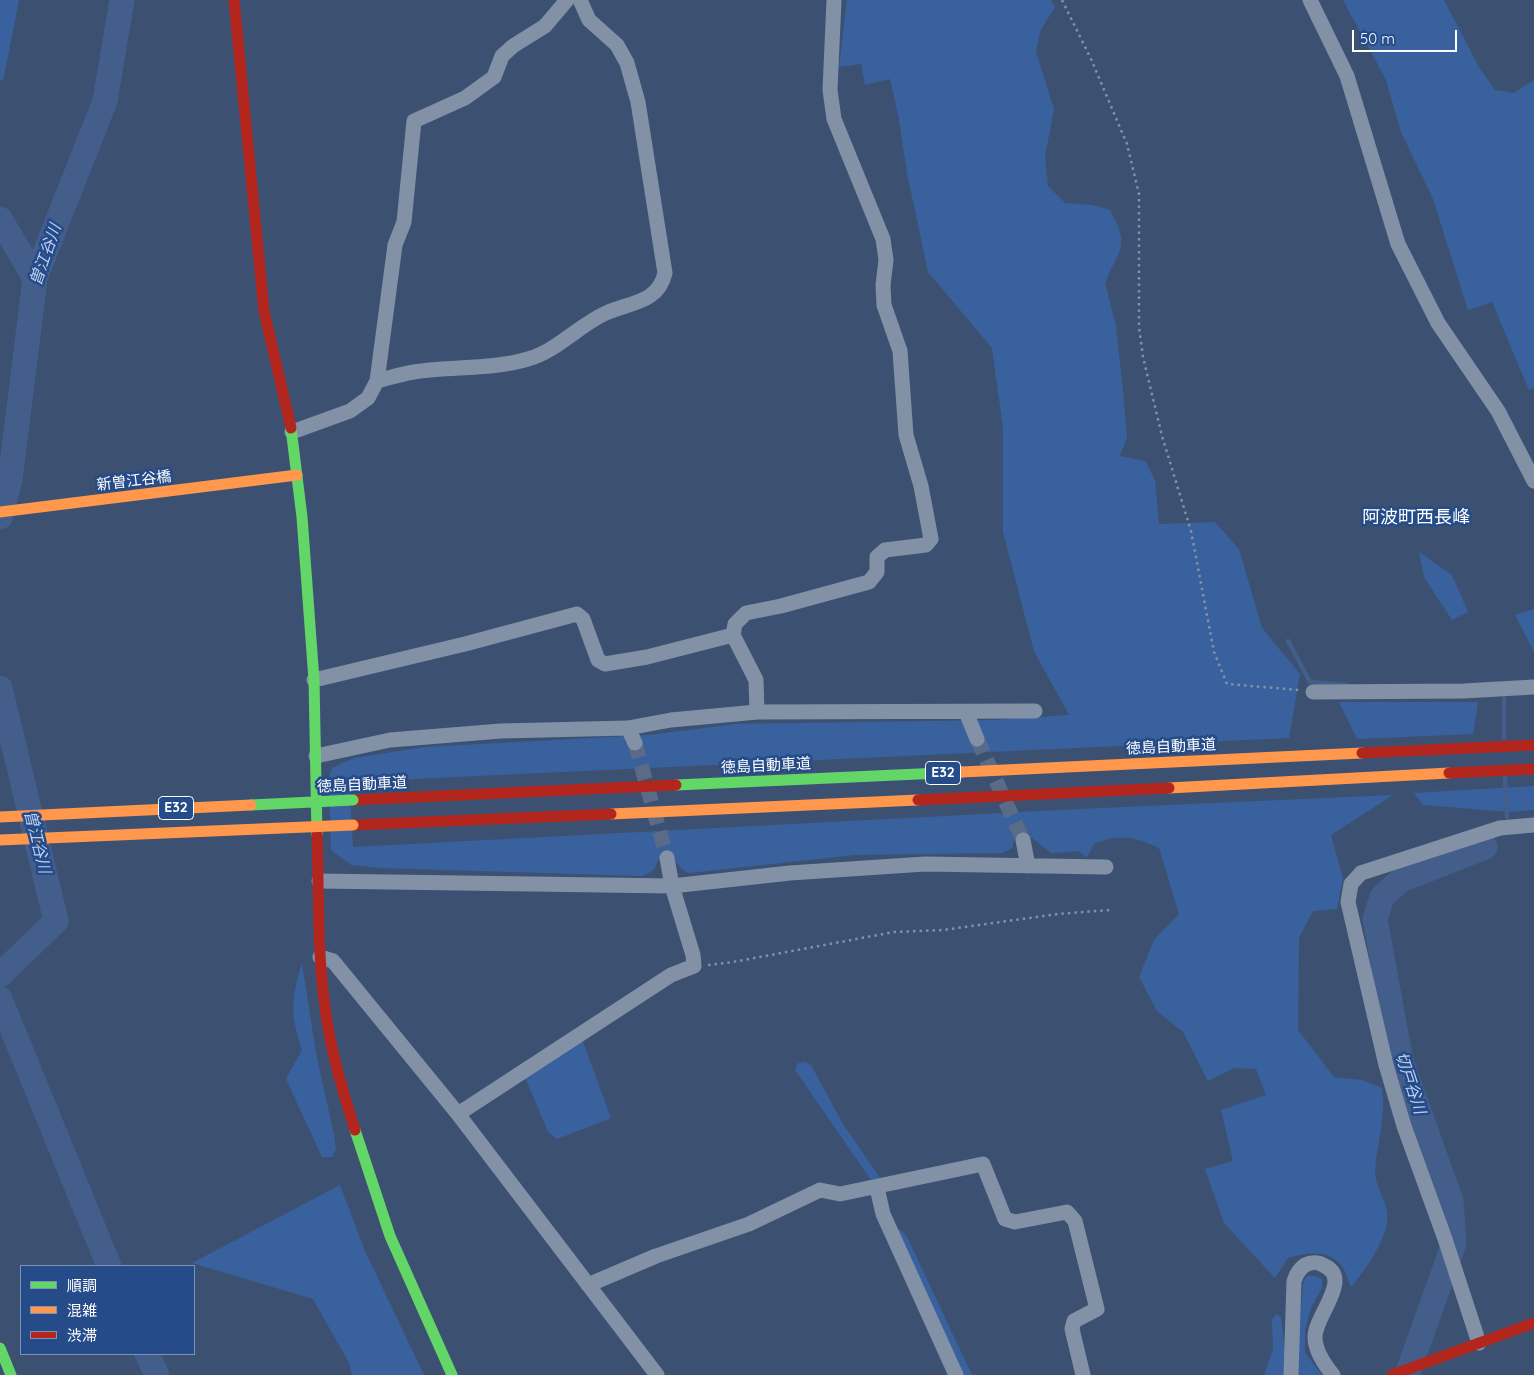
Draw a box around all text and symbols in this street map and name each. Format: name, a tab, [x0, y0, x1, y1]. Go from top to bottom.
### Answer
scale bar	[1354, 20, 1459, 52]
text: 50 m	[1360, 29, 1395, 48]
water label: 曽江谷川	[27, 222, 65, 288]
street label: 新曽江谷橋	[96, 467, 172, 495]
district label: 阿波町西長峰	[1362, 507, 1470, 529]
street label: 徳島自動車道	[1126, 736, 1216, 758]
street label: 徳島自動車道	[721, 755, 811, 777]
road number: E32	[926, 761, 960, 784]
street label: 徳島自動車道	[317, 774, 407, 796]
road number: E32	[158, 796, 194, 820]
water label: 曽江谷川	[20, 809, 54, 875]
water label: 切戸谷川	[1391, 1050, 1429, 1116]
legend	[20, 1265, 195, 1355]
text: 順調	[67, 1276, 97, 1295]
text: 混雑	[67, 1301, 97, 1320]
text: 渋滞	[67, 1326, 97, 1345]

